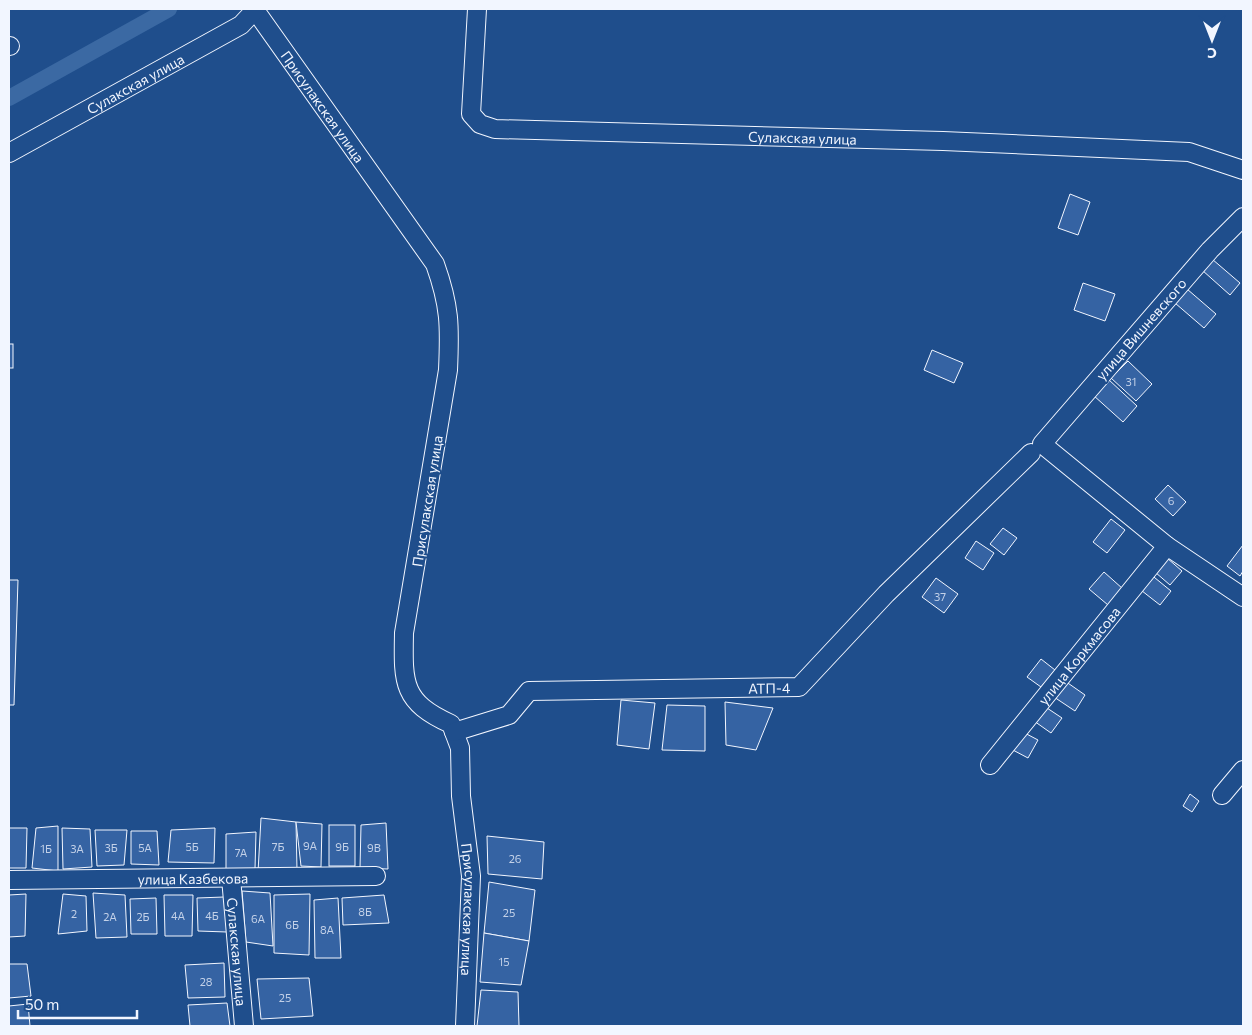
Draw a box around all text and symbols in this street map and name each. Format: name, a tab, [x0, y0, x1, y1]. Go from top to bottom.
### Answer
north arrow	[1187, 15, 1237, 65]
text: С	[1207, 45, 1217, 62]
street label: Присулакская улица	[278, 47, 369, 165]
street label: Сулакская улица	[83, 50, 187, 117]
street label: Сулакская улица	[748, 127, 857, 147]
street label: улица Вишневского	[1092, 275, 1190, 383]
house number: 31	[1126, 375, 1136, 388]
street label: Присулакская улица	[408, 434, 446, 568]
house number: 6	[1168, 494, 1175, 507]
house number: 37	[934, 590, 946, 603]
street label: улица Коркмасова	[1034, 603, 1123, 708]
street label: АТП-4	[748, 679, 791, 696]
house number: 9А	[303, 839, 317, 852]
house number: 5Б	[185, 840, 199, 853]
house number: 7Б	[272, 840, 284, 853]
house number: 9Б	[335, 840, 349, 853]
house number: 3Б	[104, 841, 118, 854]
house number: 5А	[138, 841, 152, 854]
house number: 9В	[367, 841, 381, 854]
house number: 1Б	[40, 842, 52, 855]
house number: 3А	[70, 842, 84, 855]
street label: Присулакская улица	[458, 842, 479, 976]
house number: 7А	[235, 846, 248, 859]
house number: 26	[509, 852, 522, 865]
street label: улица Казбекова	[138, 869, 248, 887]
street label: Сулакская улица	[224, 897, 251, 1007]
house number: 8Б	[358, 905, 372, 918]
house number: 25	[503, 906, 515, 919]
house number: 2	[71, 907, 77, 920]
house number: 4А	[171, 909, 185, 922]
house number: 4Б	[205, 909, 219, 922]
house number: 2А	[103, 910, 117, 923]
house number: 2Б	[137, 910, 150, 923]
house number: 6А	[251, 912, 265, 925]
house number: 6Б	[285, 918, 299, 931]
house number: 8А	[320, 923, 334, 936]
house number: 15	[498, 955, 510, 968]
house number: 28	[200, 975, 213, 988]
scale bar	[18, 988, 136, 1020]
house number: 25	[279, 991, 291, 1004]
text: 50 m	[25, 995, 59, 1013]

